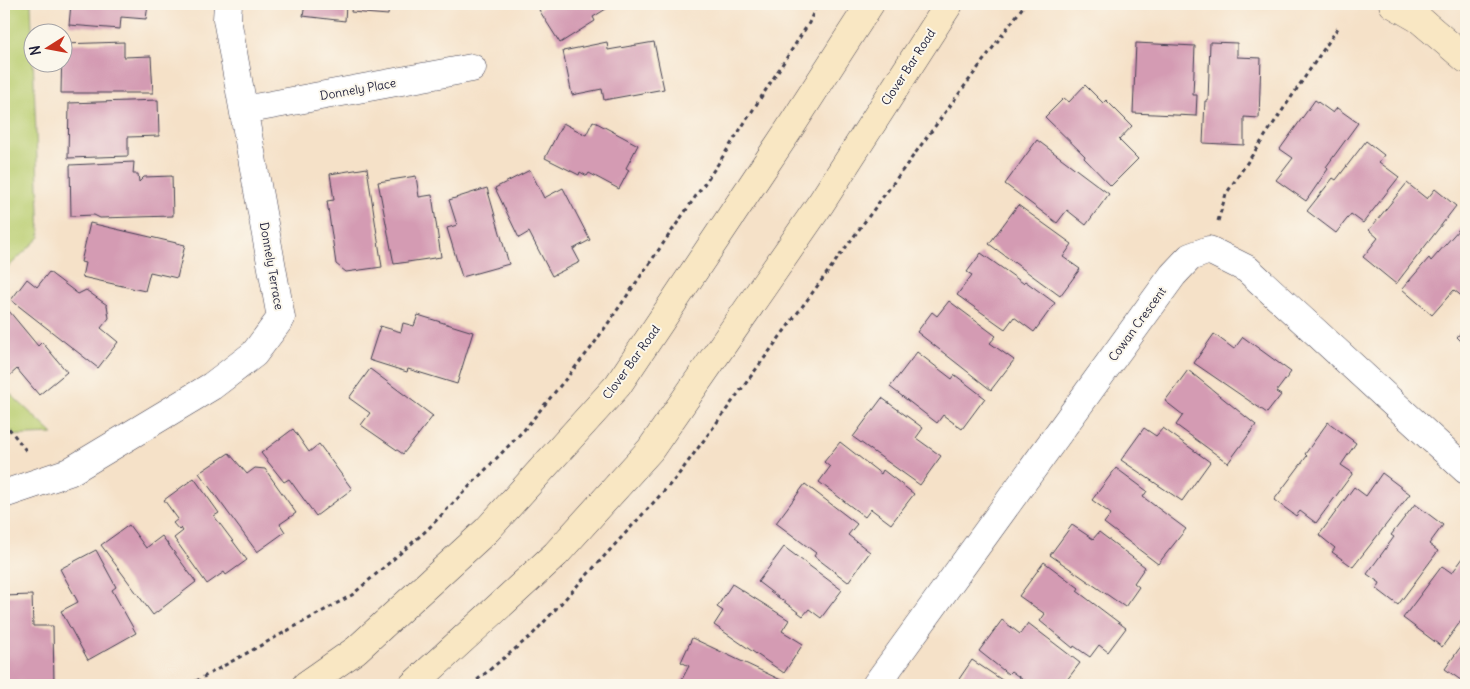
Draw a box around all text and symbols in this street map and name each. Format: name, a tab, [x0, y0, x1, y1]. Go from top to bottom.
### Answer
north arrow	[22, 22, 72, 72]
street label: Clover Bar Road	[878, 26, 938, 108]
text: N	[25, 44, 45, 57]
street label: Donnely Place	[319, 75, 397, 103]
street label: Donnely Terrace	[257, 221, 287, 311]
street label: Cowan Crescent	[1105, 284, 1169, 364]
street label: Clover Bar Road	[599, 322, 663, 402]

